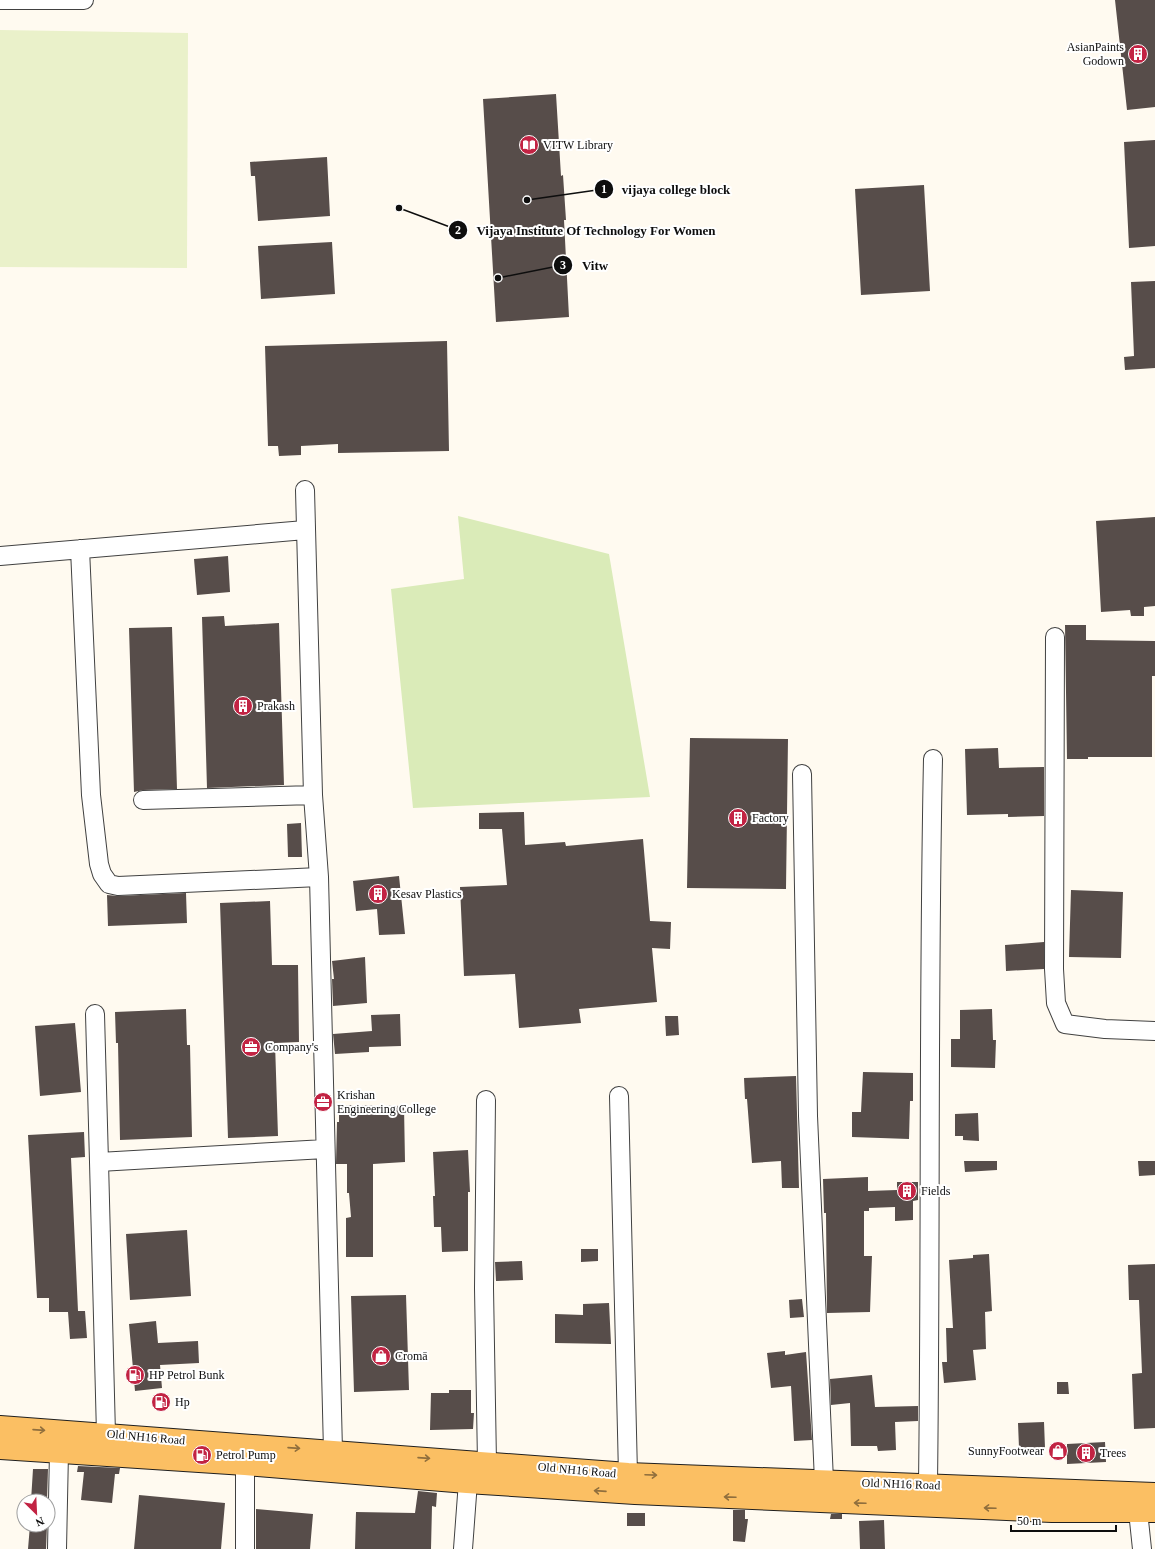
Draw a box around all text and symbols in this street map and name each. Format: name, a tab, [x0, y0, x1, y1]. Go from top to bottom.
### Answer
place label: AsianPaints Godown	[1067, 40, 1124, 68]
building icon: AsianPaints Godown	[1127, 43, 1149, 65]
library icon: VITW Library	[518, 134, 540, 156]
place label: VITW Library	[543, 138, 613, 152]
callout: vijaya college block	[594, 177, 738, 202]
text: 1	[601, 182, 607, 196]
text: vijaya college block	[622, 182, 731, 197]
callout: Vijaya Institute Of Technology For Women	[448, 217, 724, 242]
text: 2	[455, 223, 461, 237]
text: Vijaya Institute Of Technology For Women	[476, 223, 716, 238]
callout: Vitw	[553, 253, 616, 278]
text: 3	[560, 258, 566, 272]
text: Vitw	[582, 258, 609, 273]
building icon: Prakash	[232, 695, 254, 717]
place label: Prakash	[257, 699, 295, 713]
building icon: Factory	[727, 807, 749, 829]
place label: Factory	[752, 811, 789, 825]
building icon: Kesav Plastics	[367, 883, 389, 905]
place label: Kesav Plastics	[392, 887, 462, 901]
office icon: Company's	[240, 1036, 262, 1058]
place label: Company's	[265, 1040, 319, 1054]
place label: Krishan Engineering College	[337, 1088, 436, 1116]
office icon: Krishan Engineering College	[312, 1091, 334, 1113]
building icon: Fields	[896, 1180, 918, 1202]
place label: Fields	[921, 1184, 951, 1198]
shop icon: Cromā	[370, 1345, 392, 1367]
place label: Cromā	[395, 1349, 428, 1363]
fuel station icon: HP Petrol Bunk	[124, 1364, 146, 1386]
place label: HP Petrol Bunk	[149, 1368, 225, 1382]
fuel station icon: Hp	[150, 1391, 172, 1413]
place label: Hp	[175, 1395, 190, 1409]
one-way arrow	[32, 1426, 45, 1433]
street label: Old NH16 Road	[106, 1427, 186, 1447]
shop icon: SunnyFootwear	[1047, 1440, 1069, 1462]
building icon: Trees	[1075, 1442, 1097, 1464]
fuel station icon: Petrol Pump	[191, 1444, 213, 1466]
place label: SunnyFootwear	[968, 1444, 1044, 1458]
one-way arrow	[287, 1445, 300, 1452]
place label: Trees	[1100, 1446, 1127, 1460]
place label: Petrol Pump	[216, 1448, 276, 1462]
one-way arrow	[417, 1455, 430, 1462]
street label: Old NH16 Road	[537, 1460, 617, 1480]
one-way arrow	[644, 1471, 657, 1479]
street label: Old NH16 Road	[861, 1476, 941, 1492]
one-way arrow	[594, 1488, 607, 1495]
north arrow	[16, 1493, 56, 1533]
one-way arrow	[724, 1494, 737, 1501]
one-way arrow	[854, 1499, 867, 1506]
one-way arrow	[984, 1504, 997, 1512]
scale bar	[1011, 1507, 1116, 1533]
text: 50 m	[1017, 1514, 1042, 1528]
text: N	[34, 1515, 46, 1529]

